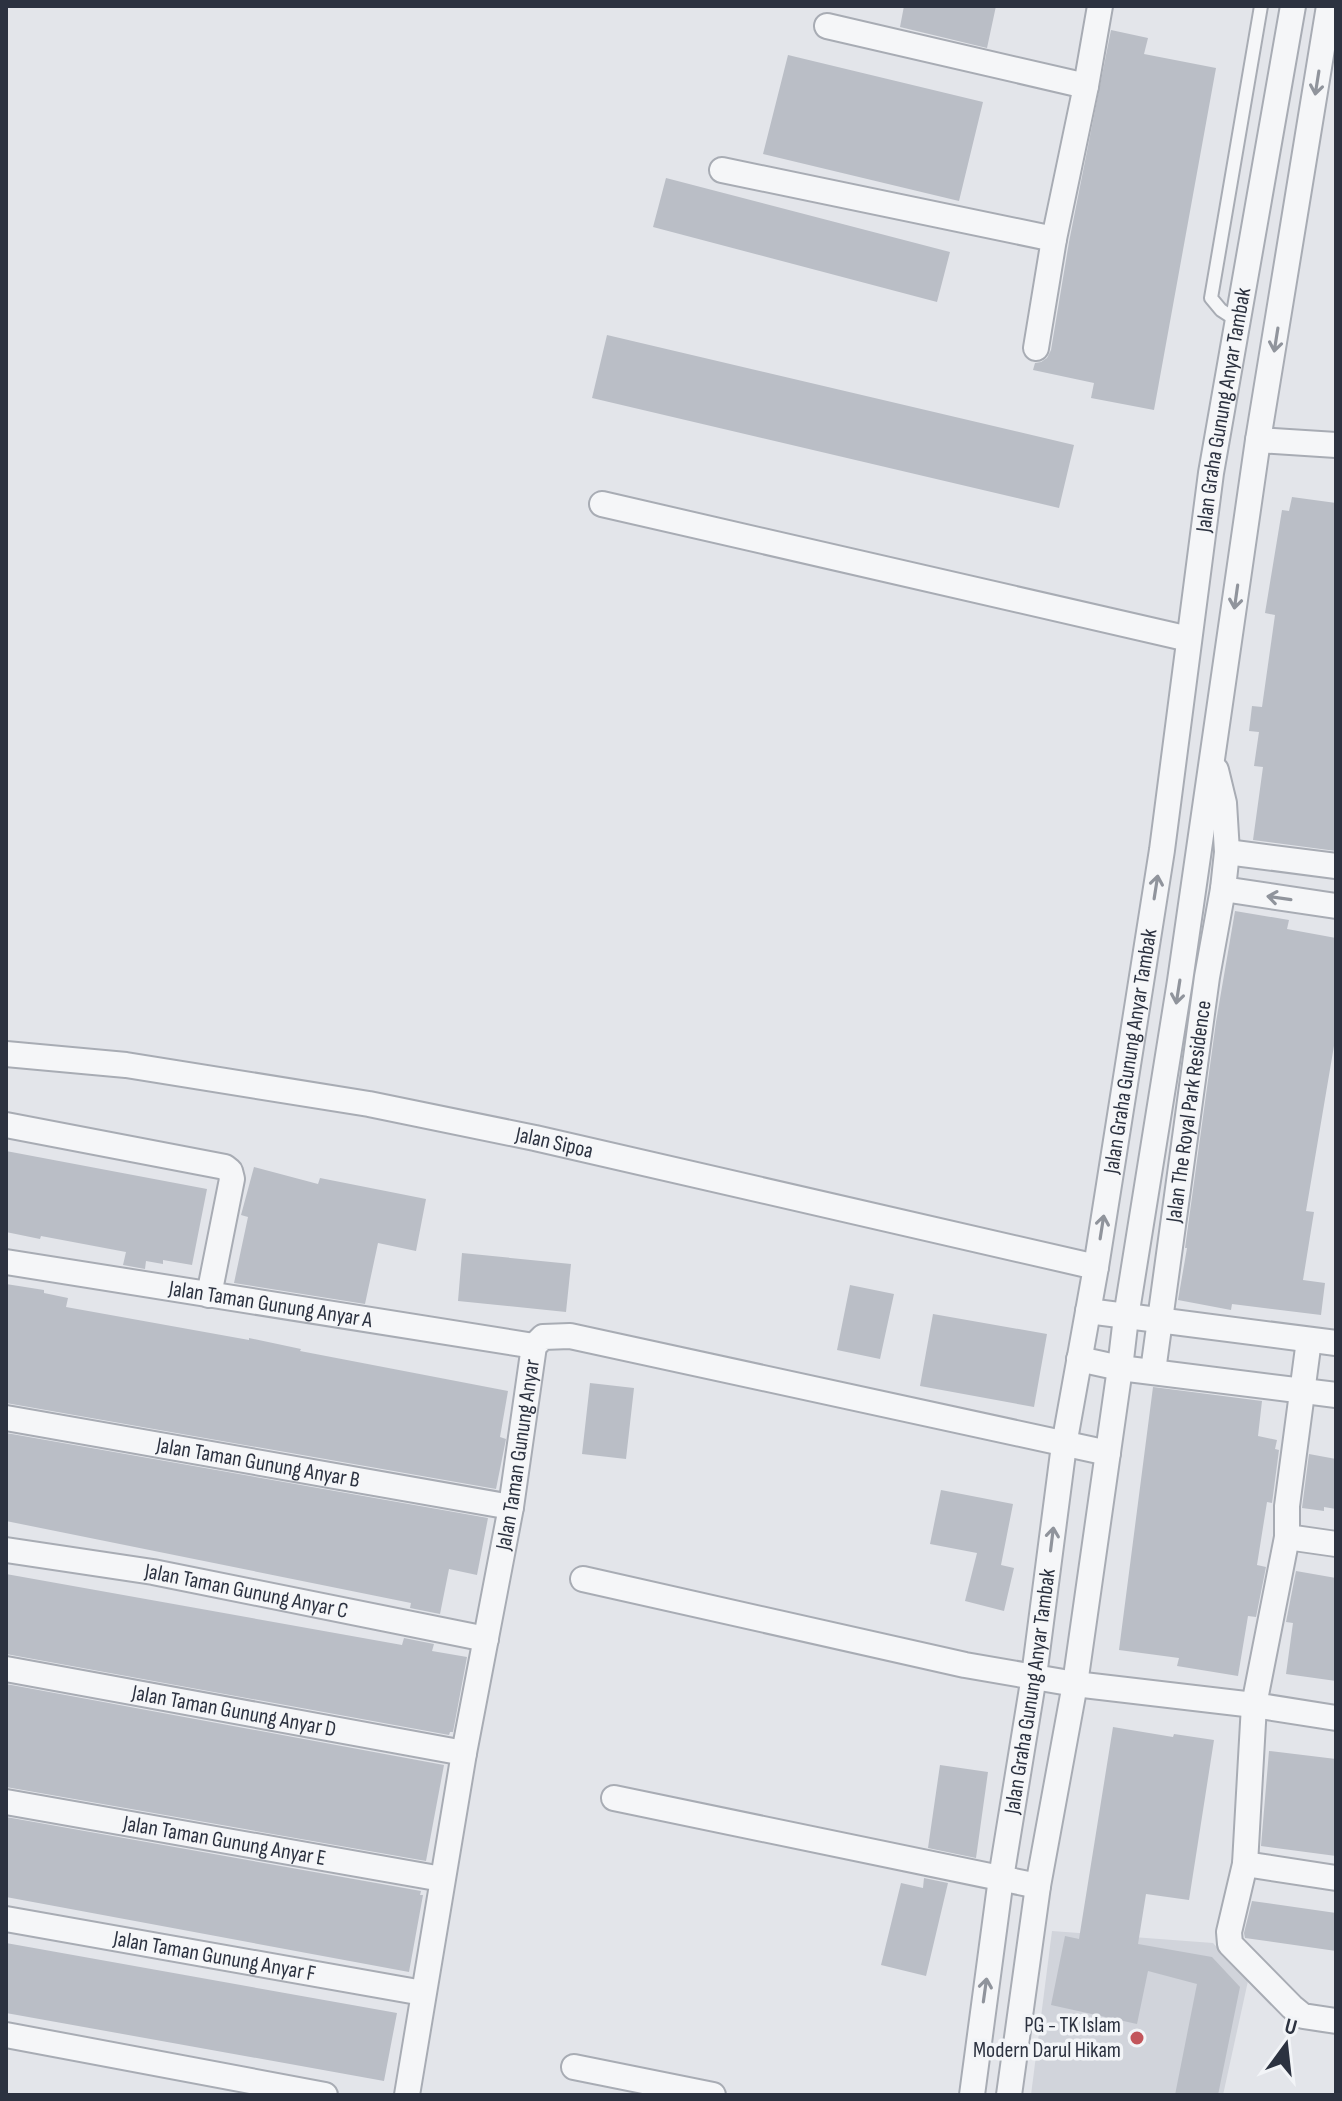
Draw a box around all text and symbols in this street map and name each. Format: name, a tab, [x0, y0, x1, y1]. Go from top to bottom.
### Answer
one-way arrow	[1309, 70, 1324, 95]
street label: Jalan Graha Gunung Anyar Tambak	[1190, 285, 1257, 535]
one-way arrow	[1267, 327, 1282, 352]
one-way arrow	[1228, 583, 1243, 609]
one-way arrow	[1149, 875, 1164, 900]
one-way arrow	[1267, 890, 1293, 905]
street label: Jalan Graha Gunung Anyar Tambak	[1097, 926, 1163, 1177]
one-way arrow	[1170, 979, 1185, 1005]
street label: Jalan The Royal Park Residence	[1160, 999, 1217, 1225]
street label: Jalan Sipoa	[512, 1121, 596, 1164]
one-way arrow	[1095, 1215, 1110, 1240]
street label: Jalan Taman Gunung Anyar A	[166, 1274, 375, 1334]
street label: Jalan Taman Gunung Anyar	[489, 1357, 545, 1553]
street label: Jalan Taman Gunung Anyar B	[153, 1431, 362, 1494]
one-way arrow	[1044, 1526, 1059, 1553]
street label: Jalan Taman Gunung Anyar C	[142, 1557, 351, 1624]
street label: Jalan Graha Gunung Anyar Tambak	[998, 1566, 1061, 1817]
street label: Jalan Taman Gunung Anyar D	[129, 1679, 338, 1743]
street label: Jalan Taman Gunung Anyar E	[120, 1809, 328, 1872]
street label: Jalan Taman Gunung Anyar F	[111, 1925, 318, 1987]
one-way arrow	[978, 1978, 993, 2003]
north arrow	[1246, 2005, 1326, 2085]
place label: PG - TK Islam Modern Darul Hikam	[973, 2012, 1121, 2064]
text: U	[1282, 2013, 1300, 2042]
marker: PG - TK Islam Modern Darul Hikam	[1128, 2029, 1146, 2047]

